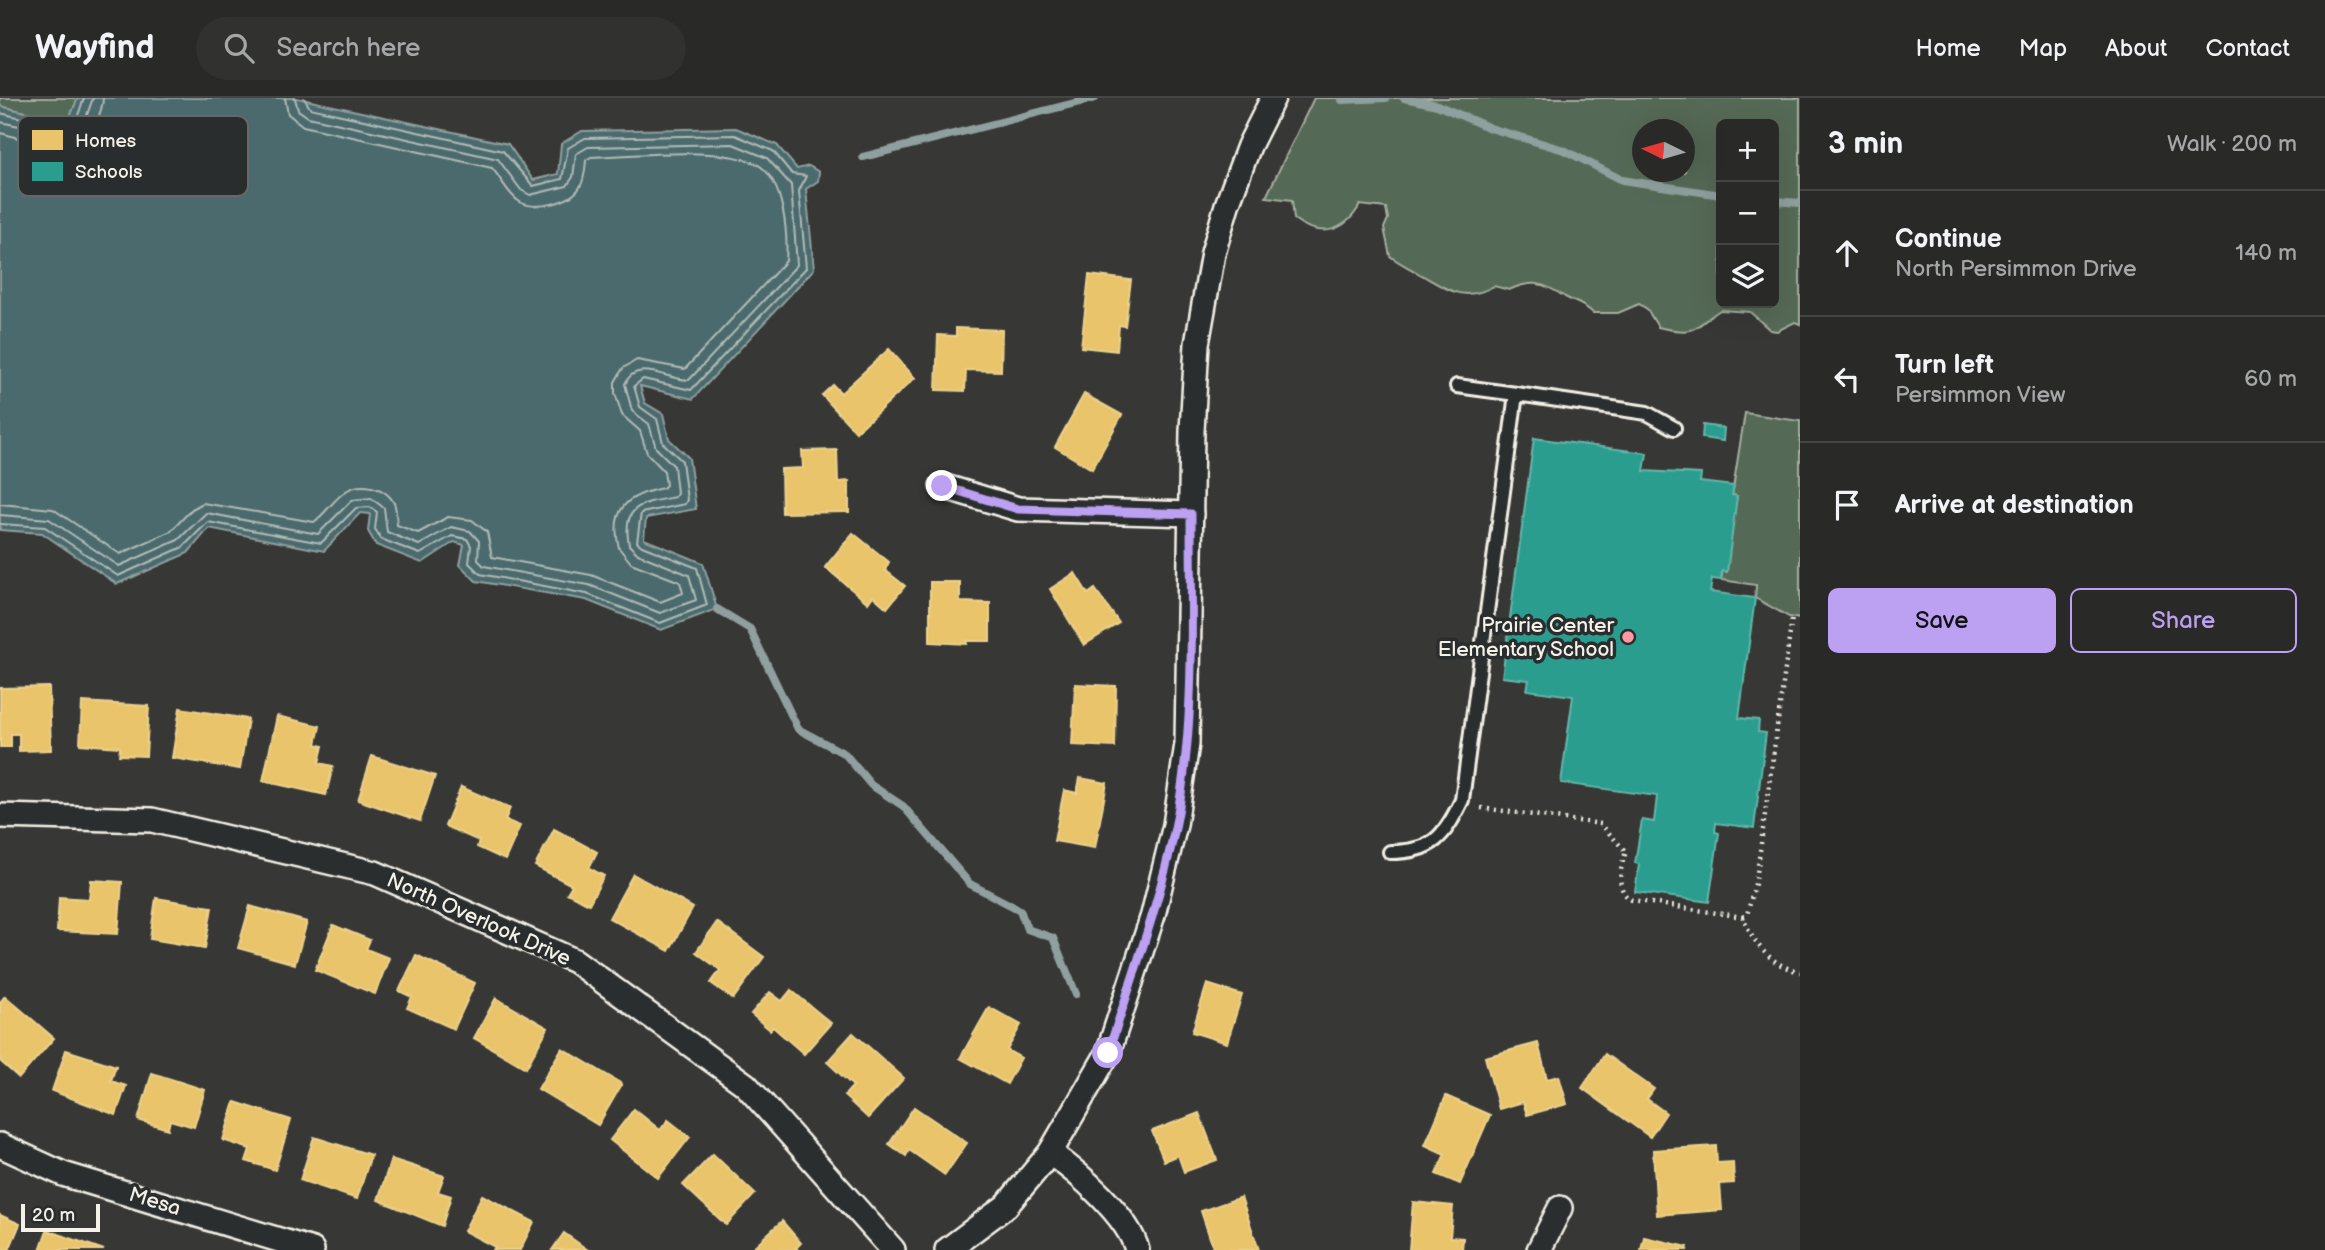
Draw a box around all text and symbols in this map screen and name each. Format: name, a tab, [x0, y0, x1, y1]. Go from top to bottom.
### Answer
search box	[196, 17, 686, 80]
text: Wayfind	[35, 28, 154, 68]
icon: search	[220, 29, 258, 67]
text: Search here	[276, 33, 421, 64]
text: Home	[1916, 34, 1981, 63]
text: Map	[2019, 34, 2067, 63]
text: About	[2105, 34, 2167, 63]
text: Contact	[2205, 34, 2290, 63]
legend	[18, 116, 248, 196]
north arrow	[1632, 119, 1695, 182]
map controls	[1716, 119, 1779, 308]
button: +	[1716, 119, 1779, 182]
text: 3 min	[1828, 126, 1903, 162]
text: Homes	[75, 130, 136, 153]
text: Walk · 200 m	[2167, 130, 2297, 158]
text: Schools	[75, 161, 142, 184]
button: −	[1716, 182, 1779, 245]
text: Continue	[1895, 224, 2002, 255]
icon: ahead	[1828, 234, 1866, 272]
text: 140 m	[2235, 239, 2297, 267]
button: layers	[1716, 245, 1779, 308]
text: North Persimmon Drive	[1895, 255, 2137, 283]
text: Turn left	[1895, 350, 1994, 381]
icon: left	[1828, 360, 1866, 398]
text: 60 m	[2244, 365, 2297, 393]
text: Persimmon View	[1895, 381, 2066, 409]
route end	[926, 470, 957, 501]
icon: arrive	[1828, 486, 1866, 524]
text: Arrive at destination	[1895, 490, 2134, 521]
button: Save	[1828, 588, 2056, 653]
button: Share	[2070, 588, 2297, 653]
place label: Prairie Center Elementary School	[1438, 613, 1614, 662]
marker: Prairie Center Elementary School	[1620, 629, 1636, 645]
street label: North Overlook Drive	[383, 868, 575, 971]
route start	[1092, 1037, 1123, 1068]
street label: Mesa	[126, 1182, 184, 1221]
scale bar	[21, 1201, 100, 1233]
text: 20 m	[32, 1204, 75, 1227]

